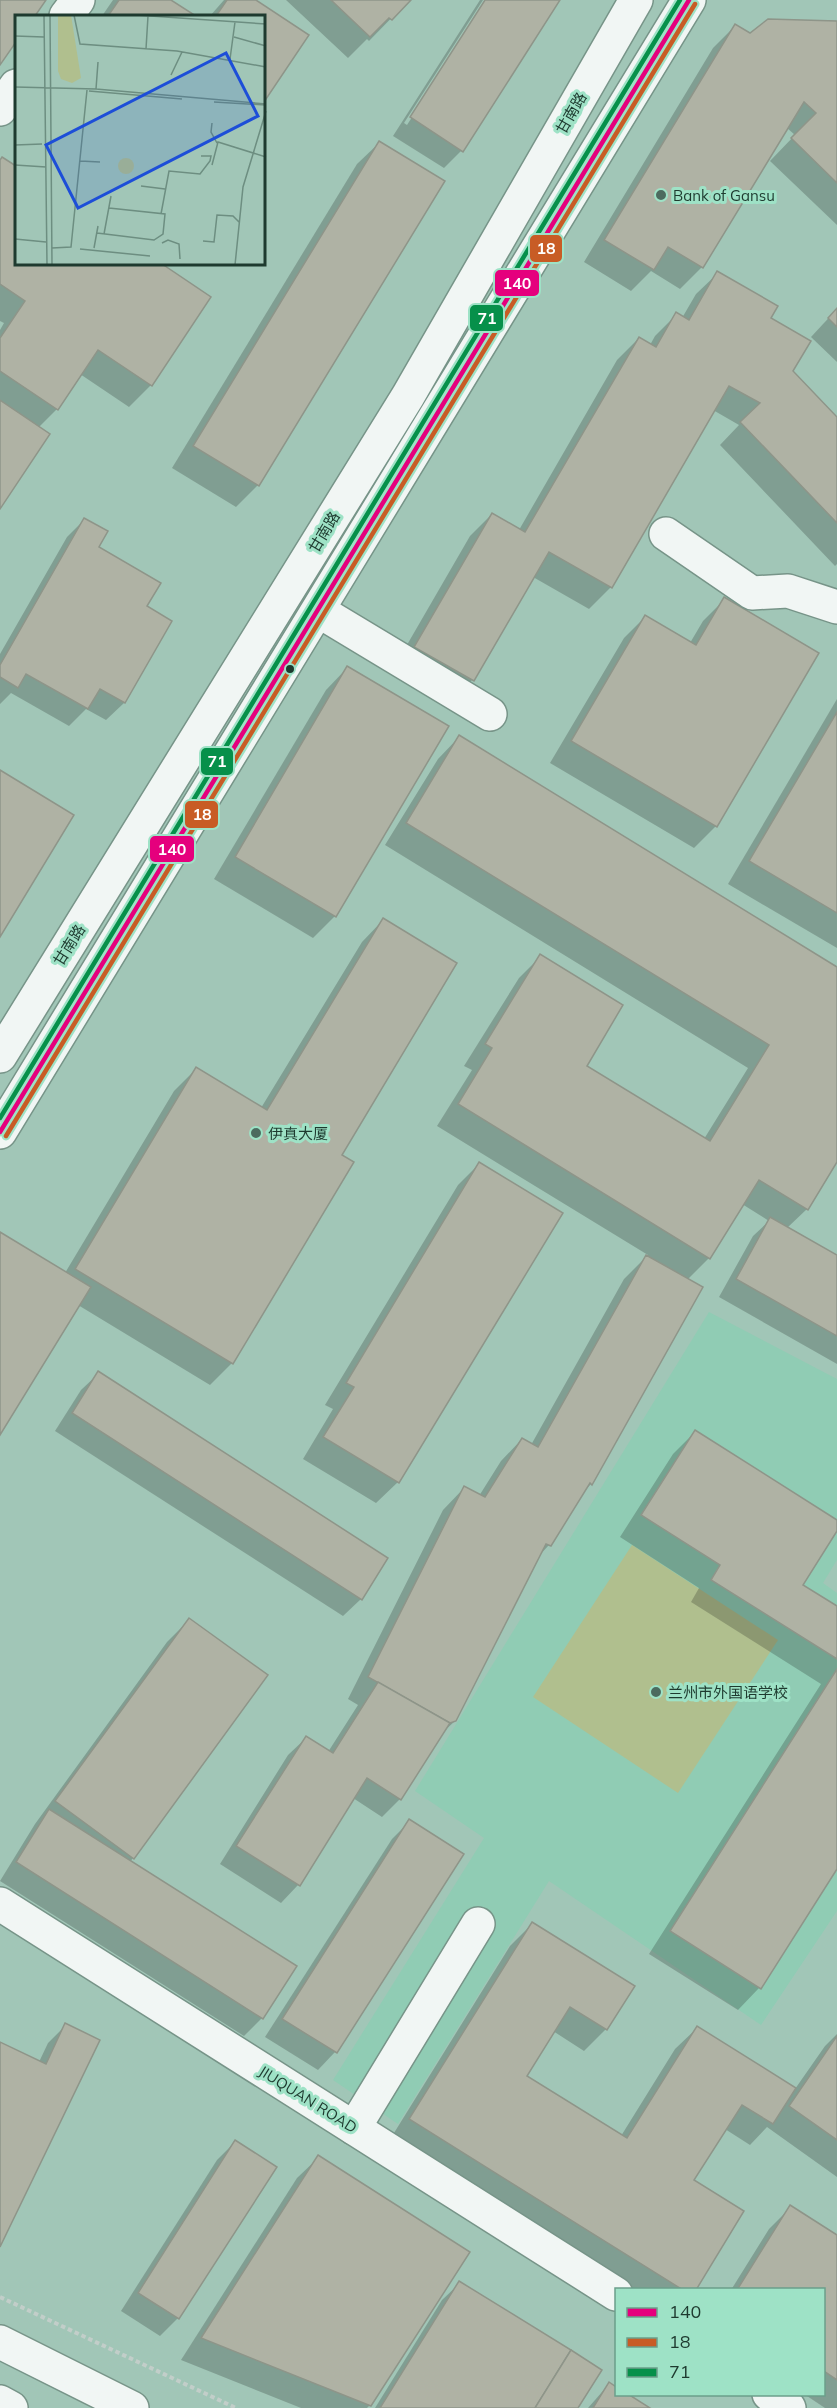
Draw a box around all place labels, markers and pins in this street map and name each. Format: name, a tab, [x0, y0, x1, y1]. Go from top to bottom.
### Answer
place label: Bank of Gansu	[673, 186, 775, 205]
marker: Bank of Gansu	[654, 188, 668, 202]
unlabelled marker	[284, 663, 296, 675]
place label: 伊真大厦	[268, 1124, 328, 1143]
marker: 伊真大厦	[249, 1126, 263, 1140]
place label: 兰州市外国语学校	[668, 1683, 788, 1702]
marker: 兰州市外国语学校	[649, 1685, 663, 1699]

